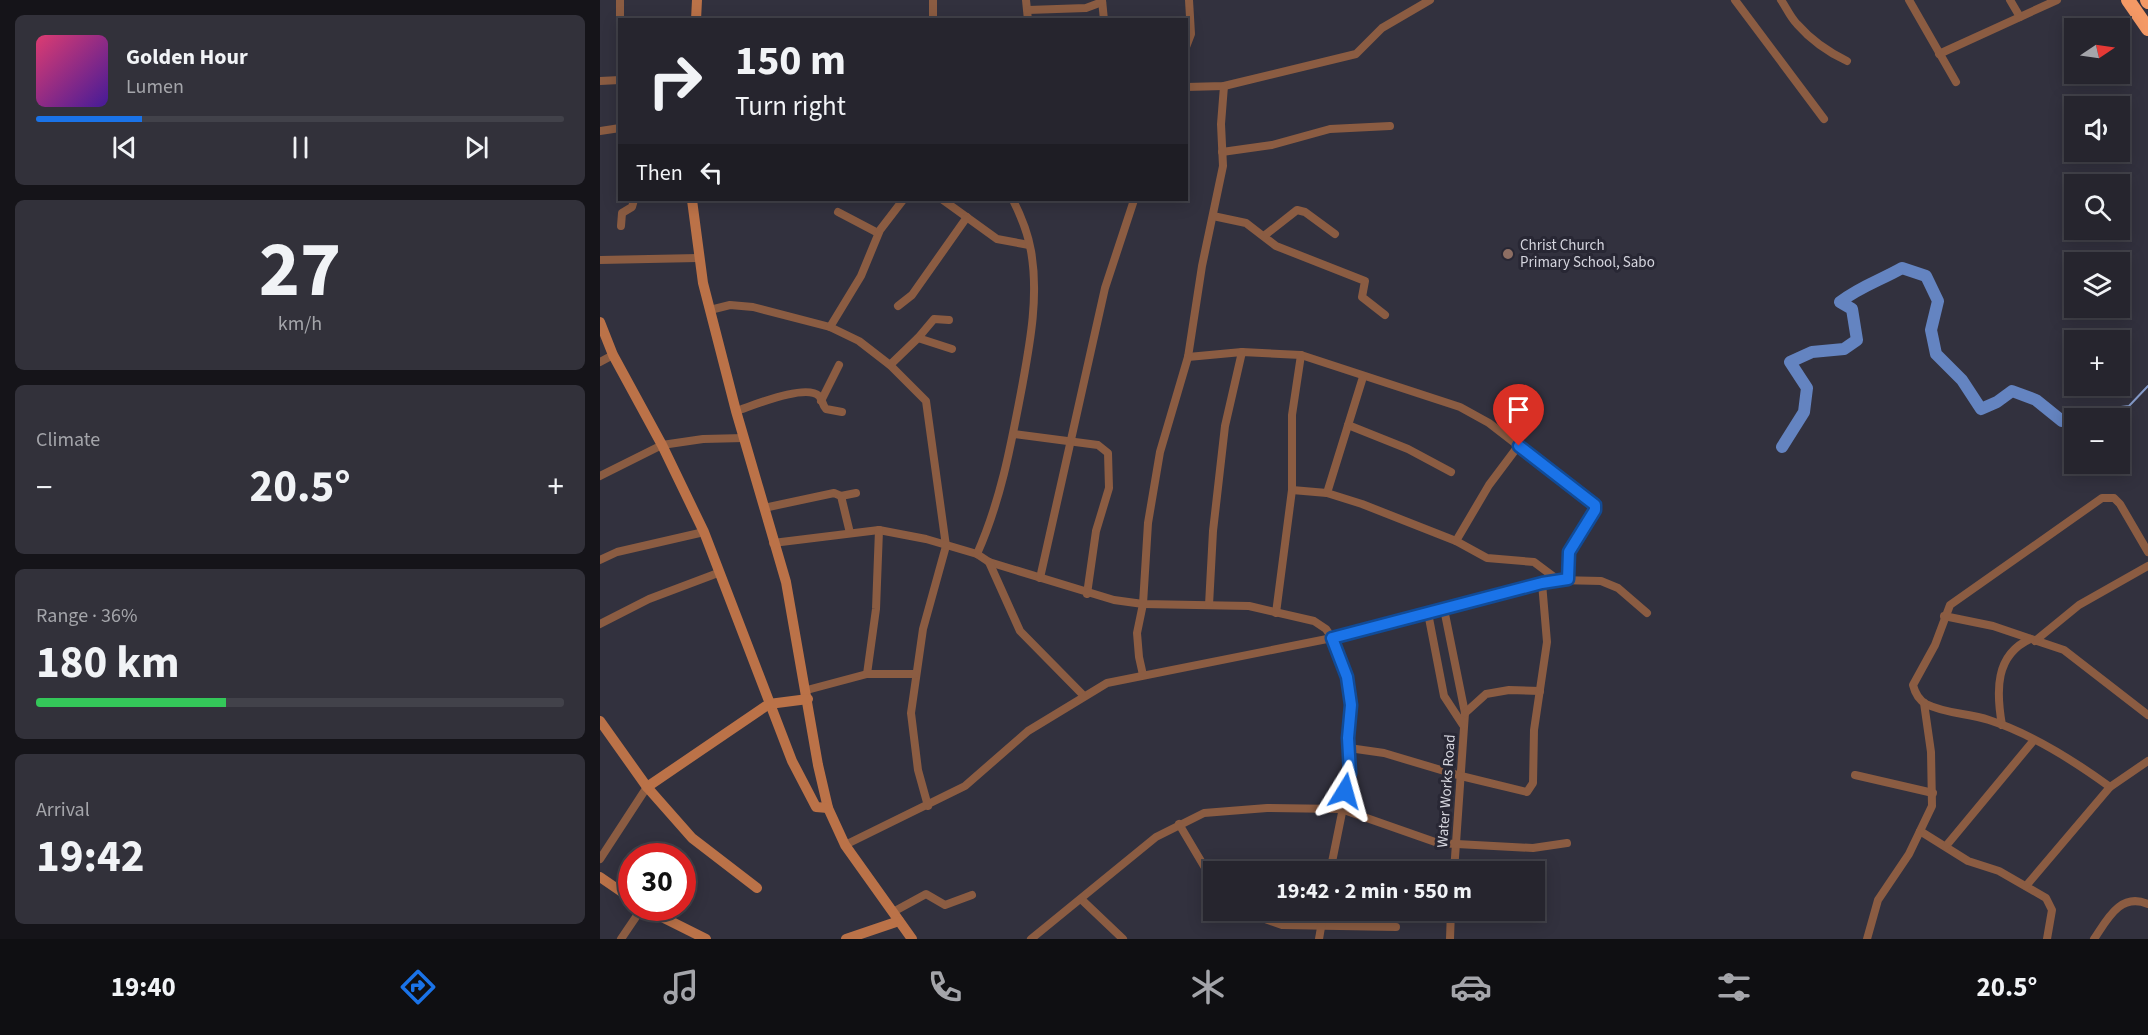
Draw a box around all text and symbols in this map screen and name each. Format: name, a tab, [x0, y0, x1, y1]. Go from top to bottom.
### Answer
north arrow	[2064, 18, 2130, 84]
map controls	[2064, 18, 2130, 474]
text: 150 m	[735, 31, 846, 91]
text: Golden Hour	[126, 41, 248, 73]
icon: right	[636, 42, 714, 120]
text: Lumen	[126, 73, 184, 101]
text: Turn right	[735, 87, 846, 126]
button: sound	[2064, 96, 2130, 162]
icon: previous	[108, 131, 141, 164]
icon: pause	[284, 131, 317, 164]
icon: next	[460, 131, 493, 164]
icon: left	[695, 156, 728, 189]
text: Then	[636, 157, 683, 189]
button: search	[2064, 174, 2130, 240]
text: 27	[259, 215, 341, 326]
place label: Christ Church Primary School, Sabo	[1520, 235, 1655, 273]
marker: Christ Church Primary School, Sabo	[1501, 247, 1515, 261]
button: layers	[2064, 252, 2130, 318]
text: km/h	[278, 310, 322, 338]
button: +	[2064, 330, 2130, 396]
pin	[1493, 384, 1544, 446]
icon: arrive	[1502, 393, 1535, 426]
button: −	[2064, 408, 2130, 474]
text: Climate	[36, 426, 100, 454]
text: 20.5°	[249, 455, 351, 519]
text: −	[36, 464, 52, 511]
text: +	[548, 464, 564, 511]
text: Range · 36%	[36, 602, 137, 630]
text: 180 km	[36, 631, 180, 695]
street label: Water Works Road	[1432, 734, 1461, 848]
position arrow	[1313, 759, 1377, 823]
text: Arrival	[36, 796, 90, 824]
text: 19:42	[36, 825, 145, 889]
speed limit sign: 30	[618, 843, 696, 921]
text: 19:42 · 2 min · 550 m	[1276, 875, 1472, 907]
icon: directions	[397, 966, 439, 1008]
icon: music	[660, 966, 702, 1008]
icon: phone	[924, 966, 966, 1008]
icon: climate	[1187, 966, 1229, 1008]
icon: car	[1450, 966, 1492, 1008]
icon: filters	[1713, 966, 1755, 1008]
text: 19:40	[111, 968, 176, 1007]
text: 20.5°	[1977, 968, 2037, 1007]

